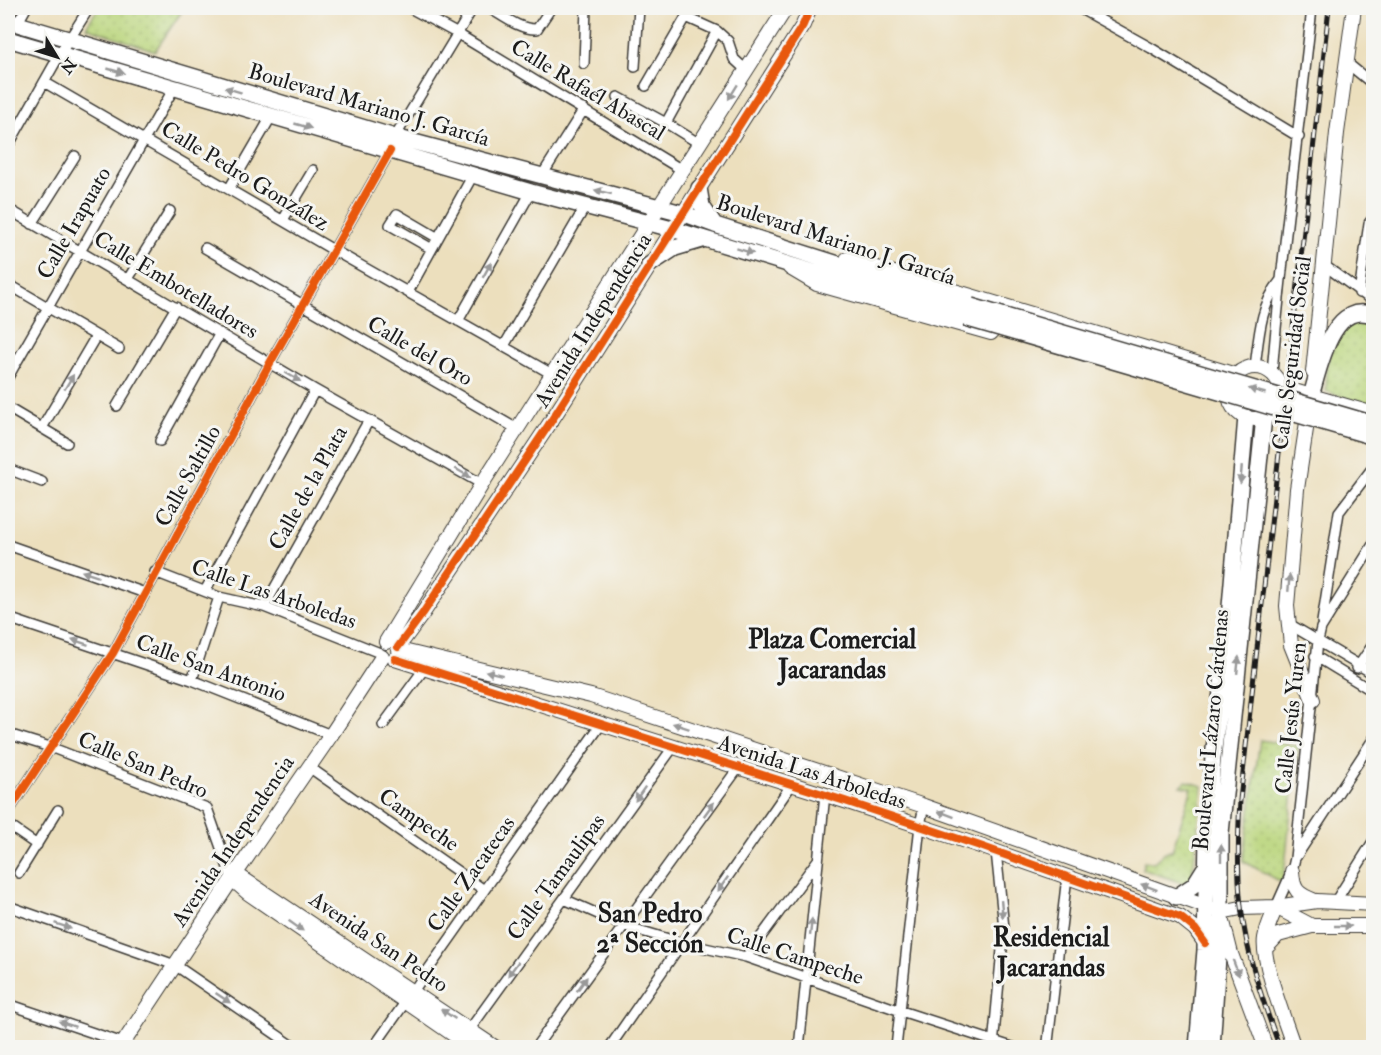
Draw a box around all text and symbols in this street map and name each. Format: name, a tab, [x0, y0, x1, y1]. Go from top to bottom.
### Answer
north arrow	[27, 27, 87, 87]
street label: Calle Rafaél Abascal	[506, 33, 671, 147]
text: N	[55, 53, 81, 78]
street label: Boulevard Mariano J. García	[245, 57, 494, 153]
one-way arrow	[107, 67, 125, 76]
one-way arrow	[727, 84, 738, 100]
one-way arrow	[224, 85, 242, 94]
street label: Calle Pedro González	[156, 115, 334, 237]
one-way arrow	[294, 122, 312, 131]
street label: Calle Irapuato	[31, 162, 118, 285]
one-way arrow	[593, 187, 612, 197]
street label: Boulevard Mariano J. García	[713, 188, 960, 292]
street label: Calle Embotelladores	[89, 225, 263, 345]
street label: Avenida Independencia	[528, 227, 659, 414]
one-way arrow	[736, 247, 754, 256]
street label: Calle Seguridad Social	[1266, 254, 1318, 452]
one-way arrow	[482, 261, 492, 278]
street label: Calle del Oro	[362, 310, 478, 392]
one-way arrow	[285, 372, 302, 382]
one-way arrow	[64, 373, 74, 390]
one-way arrow	[1248, 385, 1266, 395]
street label: Calle Saltillo	[149, 420, 227, 532]
street label: Calle de la Plata	[262, 420, 354, 555]
one-way arrow	[1236, 466, 1246, 485]
one-way arrow	[454, 468, 471, 478]
street label: Calle Las Arboledas	[188, 553, 360, 635]
one-way arrow	[81, 568, 99, 578]
one-way arrow	[1284, 573, 1294, 592]
street label: Boulevard Lázaro Cárdenas	[1186, 608, 1236, 852]
district label: Plaza Comercial Jacarandas	[748, 624, 916, 686]
street label: Calle San Antonio	[132, 628, 290, 708]
one-way arrow	[71, 636, 89, 646]
street label: Calle Jesús Yuren	[1269, 641, 1313, 795]
one-way arrow	[1233, 656, 1243, 675]
one-way arrow	[485, 667, 503, 677]
one-way arrow	[672, 721, 690, 730]
street label: Calle San Pedro	[74, 725, 212, 805]
street label: Avenida Las Arboledas	[713, 728, 910, 816]
street label: Avenida Independencia	[165, 749, 302, 933]
street label: Campeche	[373, 782, 465, 859]
one-way arrow	[635, 786, 646, 802]
one-way arrow	[703, 801, 715, 817]
street label: Calle Tamaulipas	[501, 808, 612, 946]
one-way arrow	[937, 809, 955, 818]
street label: Calle Zacatecas	[421, 811, 521, 937]
one-way arrow	[1216, 844, 1226, 863]
one-way arrow	[717, 875, 729, 891]
one-way arrow	[1140, 882, 1158, 892]
street label: Avenida San Pedro	[303, 885, 454, 999]
district label: San Pedro 2ª Sección	[596, 898, 704, 960]
one-way arrow	[997, 900, 1007, 919]
one-way arrow	[807, 917, 816, 936]
one-way arrow	[288, 920, 304, 931]
one-way arrow	[54, 921, 72, 931]
street label: Calle Campeche	[723, 921, 867, 992]
one-way arrow	[1334, 921, 1353, 931]
district label: Residencial Jacarandas	[993, 922, 1110, 984]
one-way arrow	[1232, 959, 1241, 977]
one-way arrow	[508, 962, 520, 977]
one-way arrow	[576, 976, 588, 992]
one-way arrow	[215, 992, 231, 1003]
one-way arrow	[441, 1008, 457, 1020]
one-way arrow	[58, 1019, 76, 1029]

